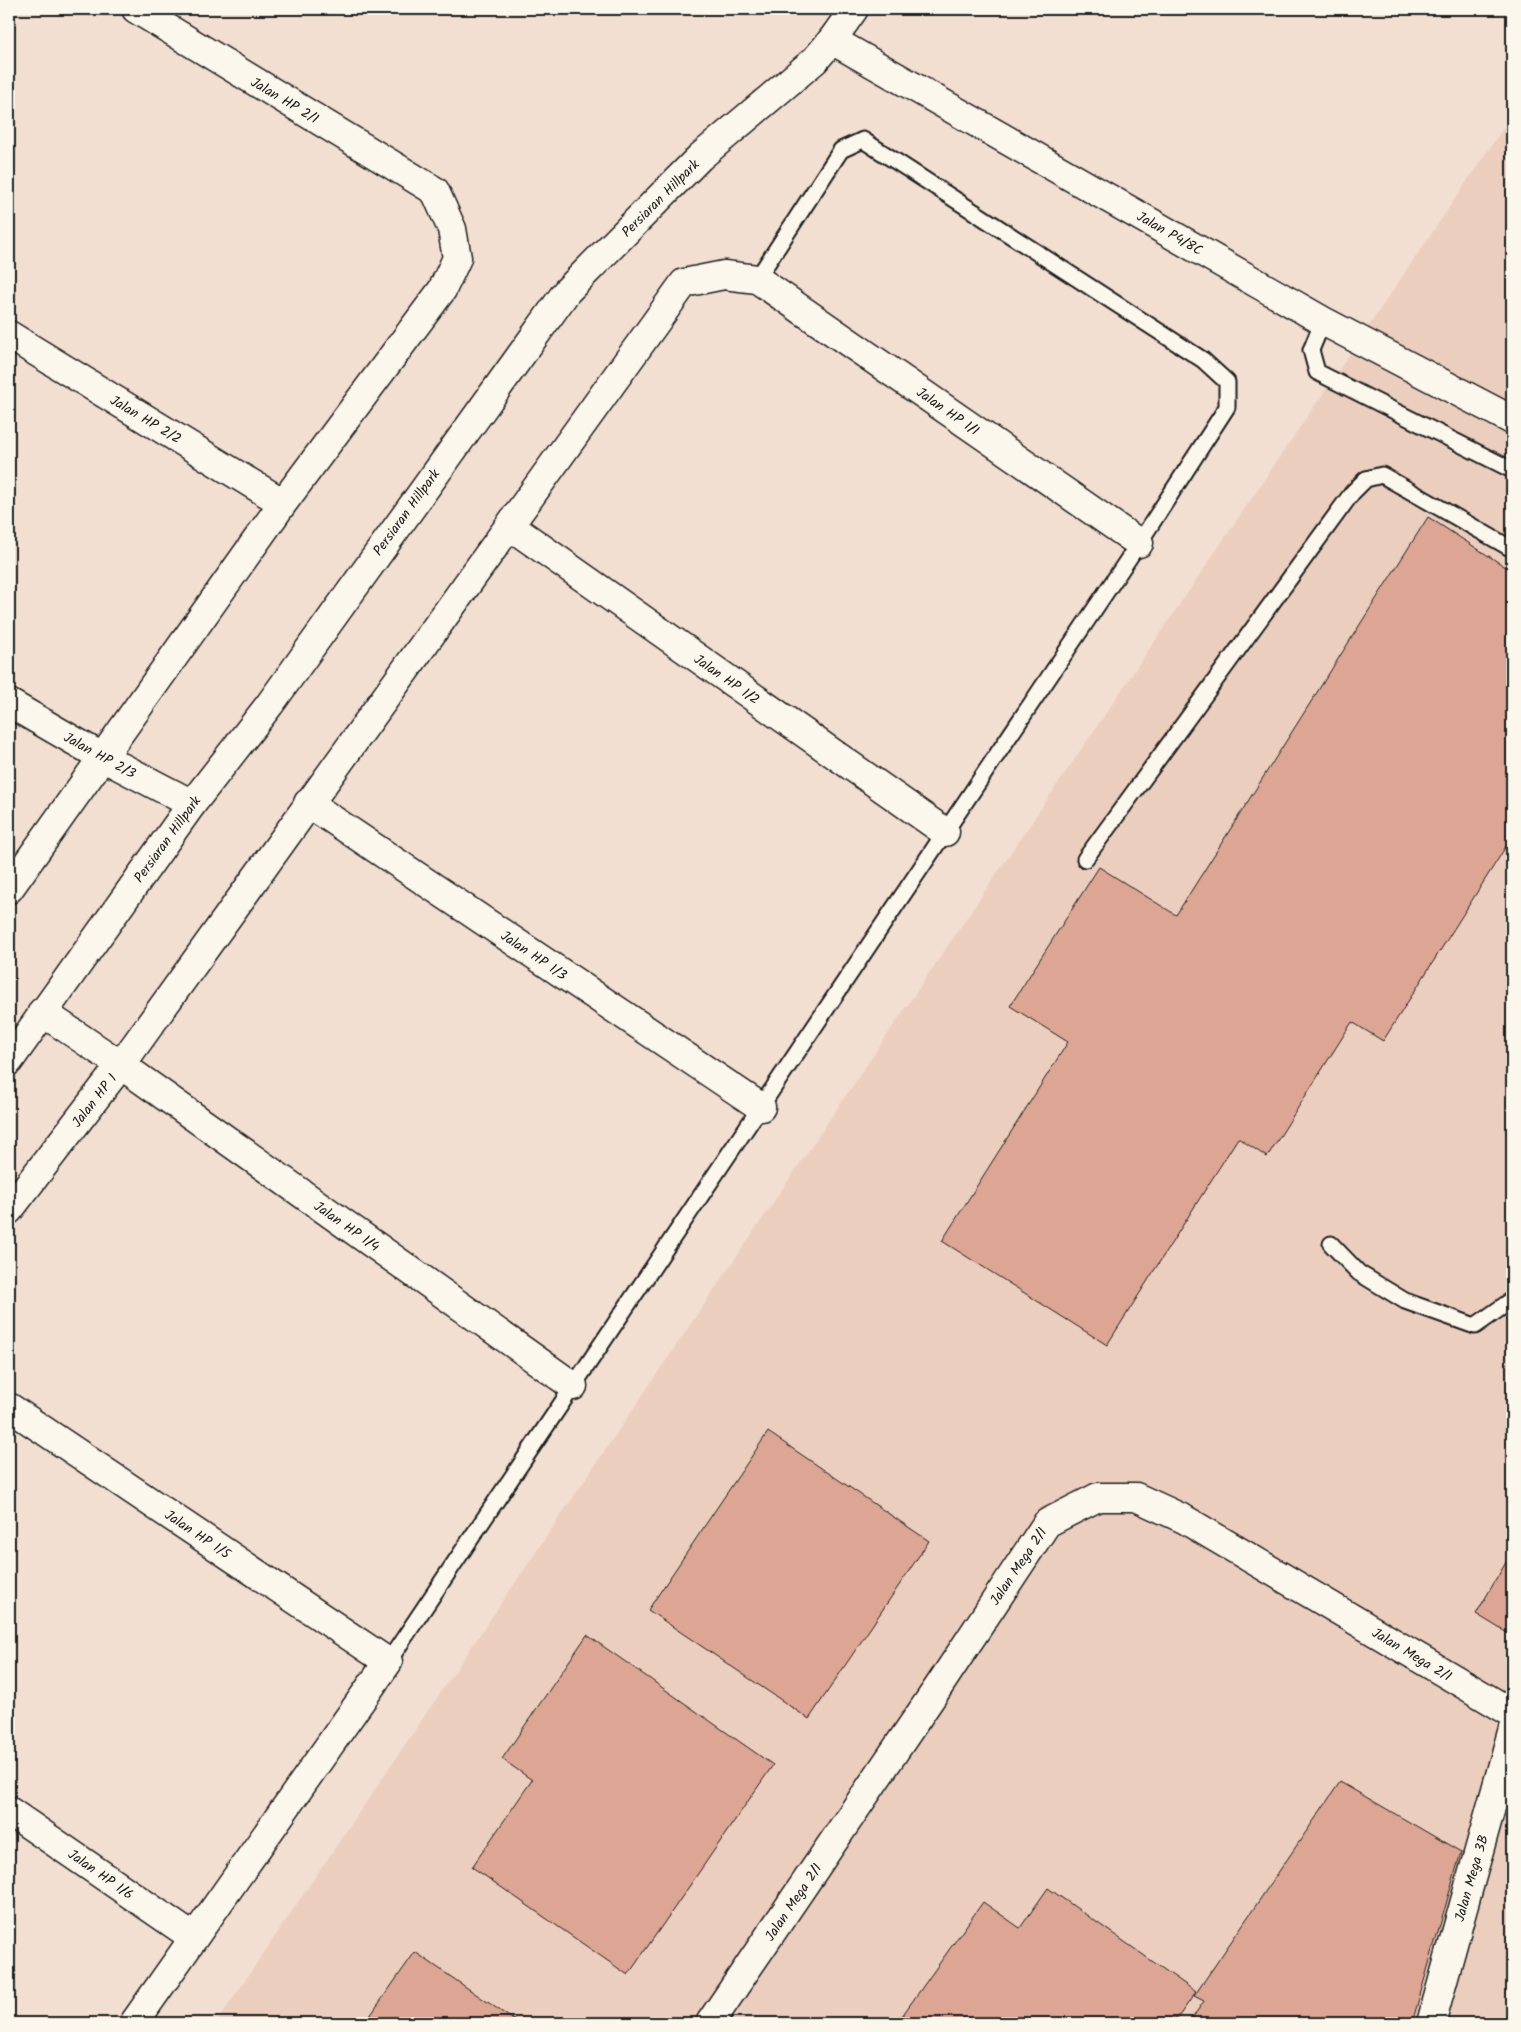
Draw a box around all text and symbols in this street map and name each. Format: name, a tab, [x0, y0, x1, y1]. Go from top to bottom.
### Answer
street label: Jalan HP 2/1	[246, 72, 323, 130]
street label: Persiaran Hillpark	[617, 154, 705, 243]
street label: Jalan P4/8C	[1132, 206, 1207, 262]
street label: Jalan HP 1/1	[911, 382, 983, 442]
street label: Jalan HP 2/2	[106, 390, 185, 450]
street label: Persiaran Hillpark	[368, 464, 446, 561]
street label: Jalan HP 1/2	[689, 649, 764, 711]
street label: Jalan HP 2/3	[59, 727, 140, 785]
street label: Persiaran Hillpark	[129, 791, 207, 888]
street label: Jalan HP 1/3	[496, 925, 571, 986]
street label: Jalan HP 1	[67, 1069, 123, 1132]
street label: Jalan HP 1/4	[309, 1196, 384, 1258]
street label: Jalan HP 1/5	[160, 1505, 236, 1566]
street label: Jalan Mega 2/1	[985, 1523, 1053, 1610]
street label: Jalan Mega 2/1	[1367, 1622, 1456, 1687]
street label: Jalan Mega 3B	[1449, 1832, 1495, 1924]
street label: Jalan HP 1/6	[63, 1844, 138, 1906]
street label: Jalan Mega 2/1	[760, 1859, 828, 1946]

